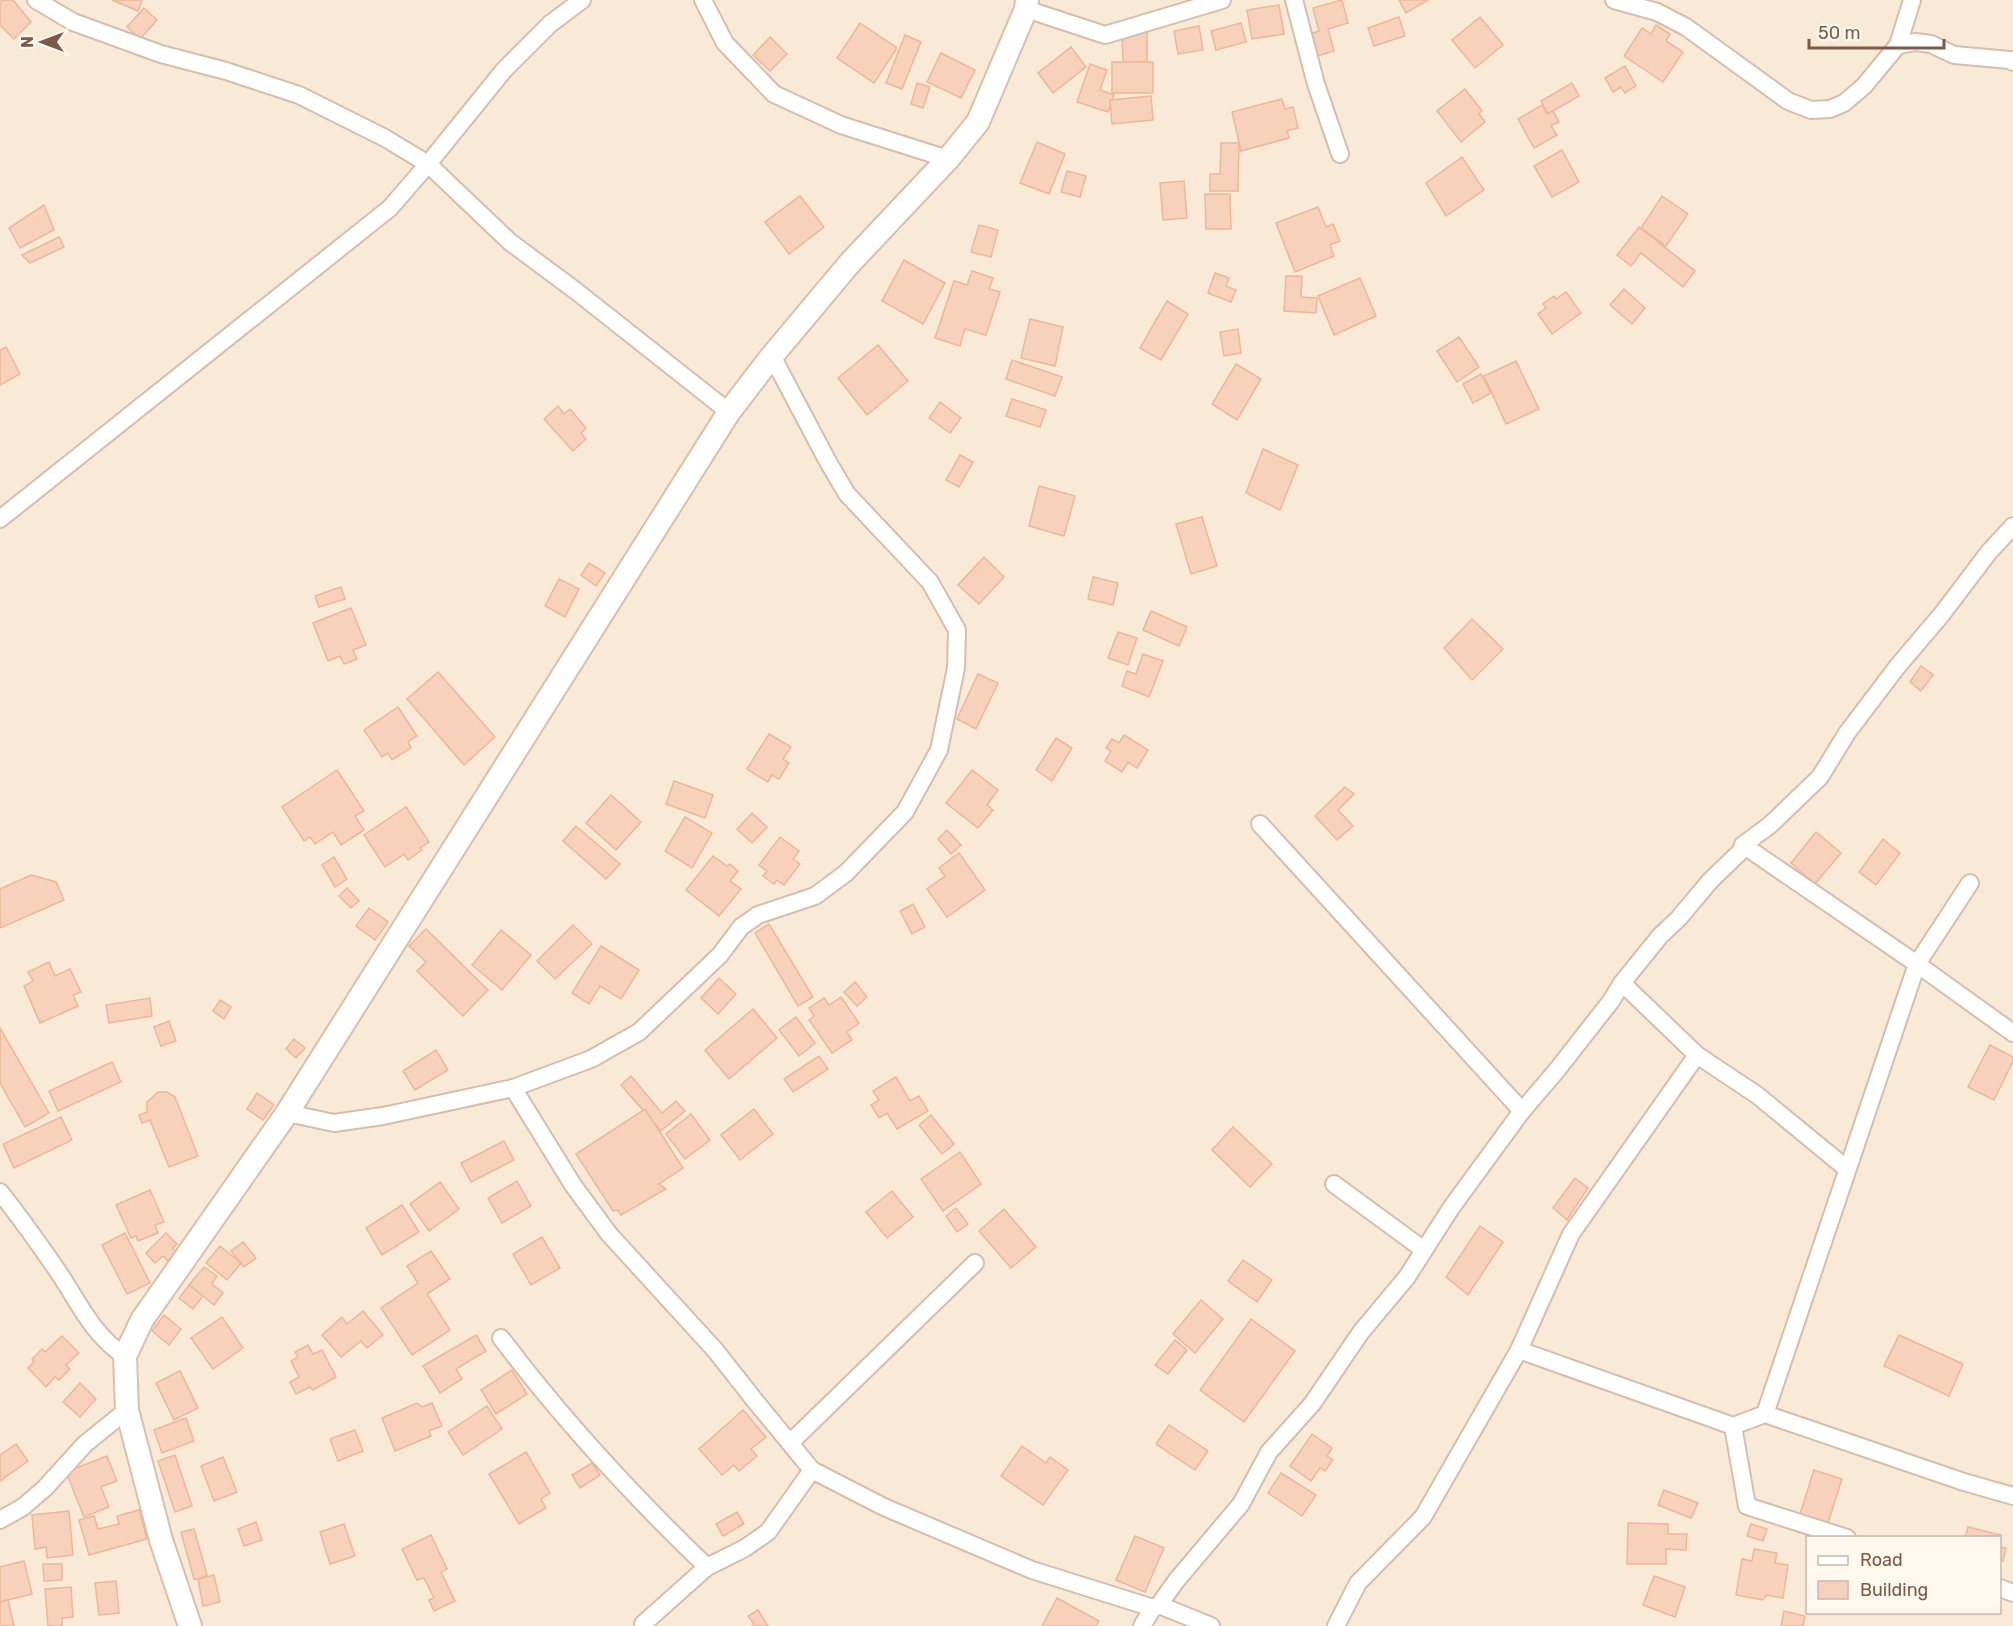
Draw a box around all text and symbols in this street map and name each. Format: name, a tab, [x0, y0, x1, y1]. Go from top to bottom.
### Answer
north arrow	[12, 12, 72, 72]
scale bar	[1809, 12, 1944, 50]
text: 50 m	[1818, 22, 1861, 44]
text: N	[18, 36, 37, 48]
legend	[1806, 1536, 2001, 1614]
text: Road	[1860, 1549, 1903, 1571]
text: Building	[1860, 1579, 1928, 1601]

